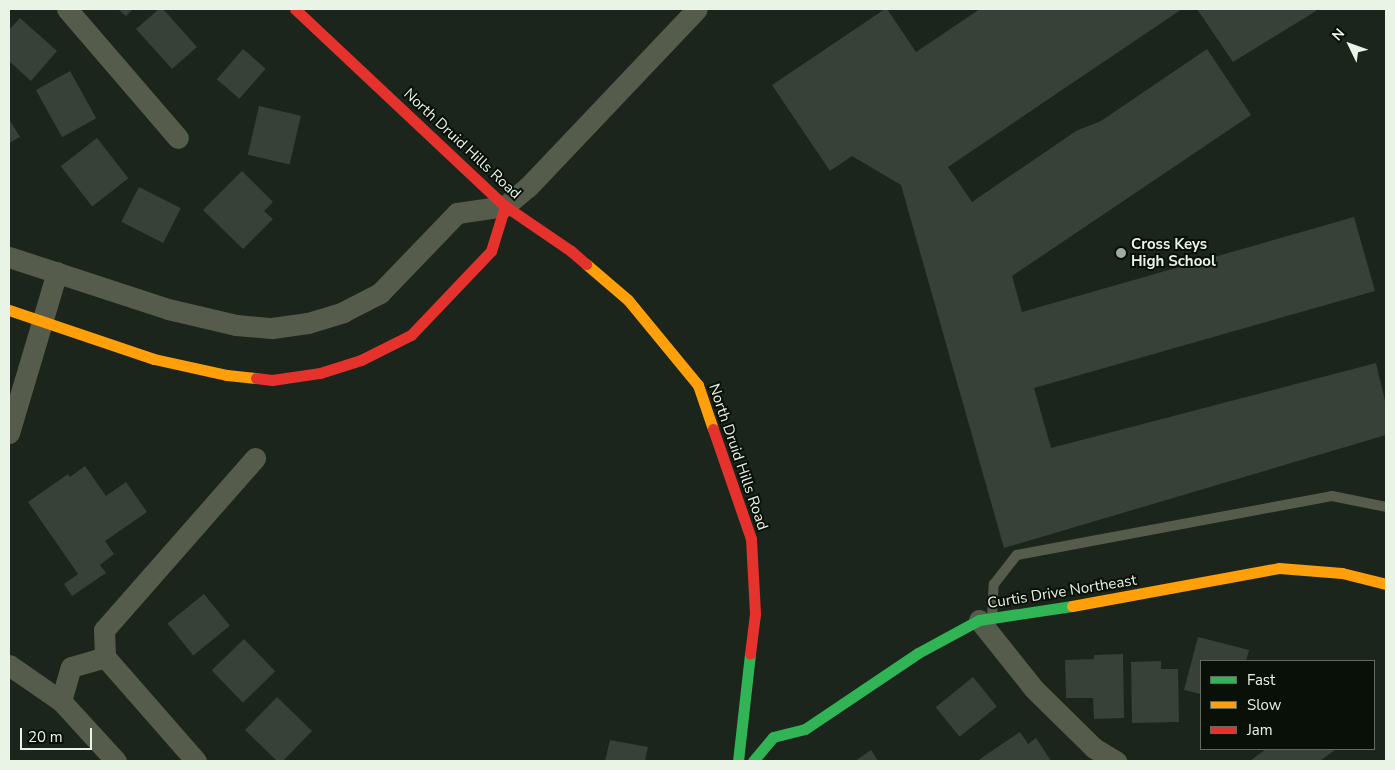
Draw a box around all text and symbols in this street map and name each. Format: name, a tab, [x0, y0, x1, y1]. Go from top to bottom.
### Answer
north arrow	[1325, 20, 1375, 70]
text: N	[1328, 24, 1349, 45]
street label: North Druid Hills Road	[400, 85, 524, 203]
place label: Cross Keys High School	[1131, 235, 1216, 270]
marker: Cross Keys High School	[1115, 247, 1127, 259]
street label: North Druid Hills Road	[705, 382, 771, 532]
street label: Curtis Drive Northeast	[986, 571, 1138, 613]
legend	[1200, 660, 1375, 750]
text: Fast	[1247, 670, 1275, 690]
text: Slow	[1247, 695, 1281, 715]
scale bar	[22, 718, 95, 750]
text: Jam	[1247, 720, 1273, 740]
text: 20 m	[28, 727, 63, 747]

